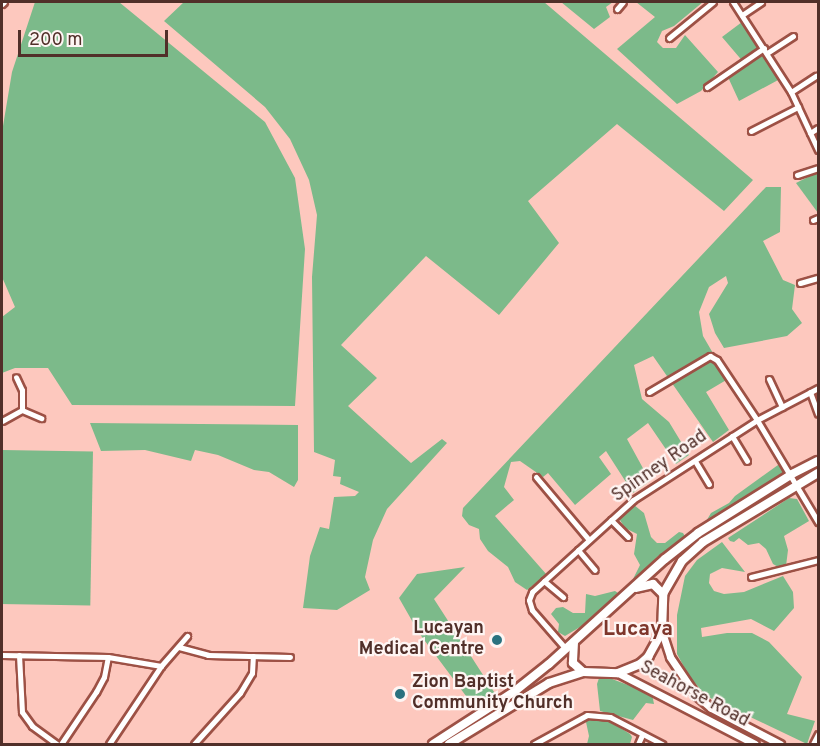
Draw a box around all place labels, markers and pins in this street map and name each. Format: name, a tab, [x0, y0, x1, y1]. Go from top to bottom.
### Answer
place label: Lucayan Medical Centre	[359, 619, 484, 662]
marker: Lucayan Medical Centre	[488, 631, 506, 649]
place label: Zion Baptist Community Church	[412, 673, 573, 716]
marker: Zion Baptist Community Church	[393, 687, 407, 701]

